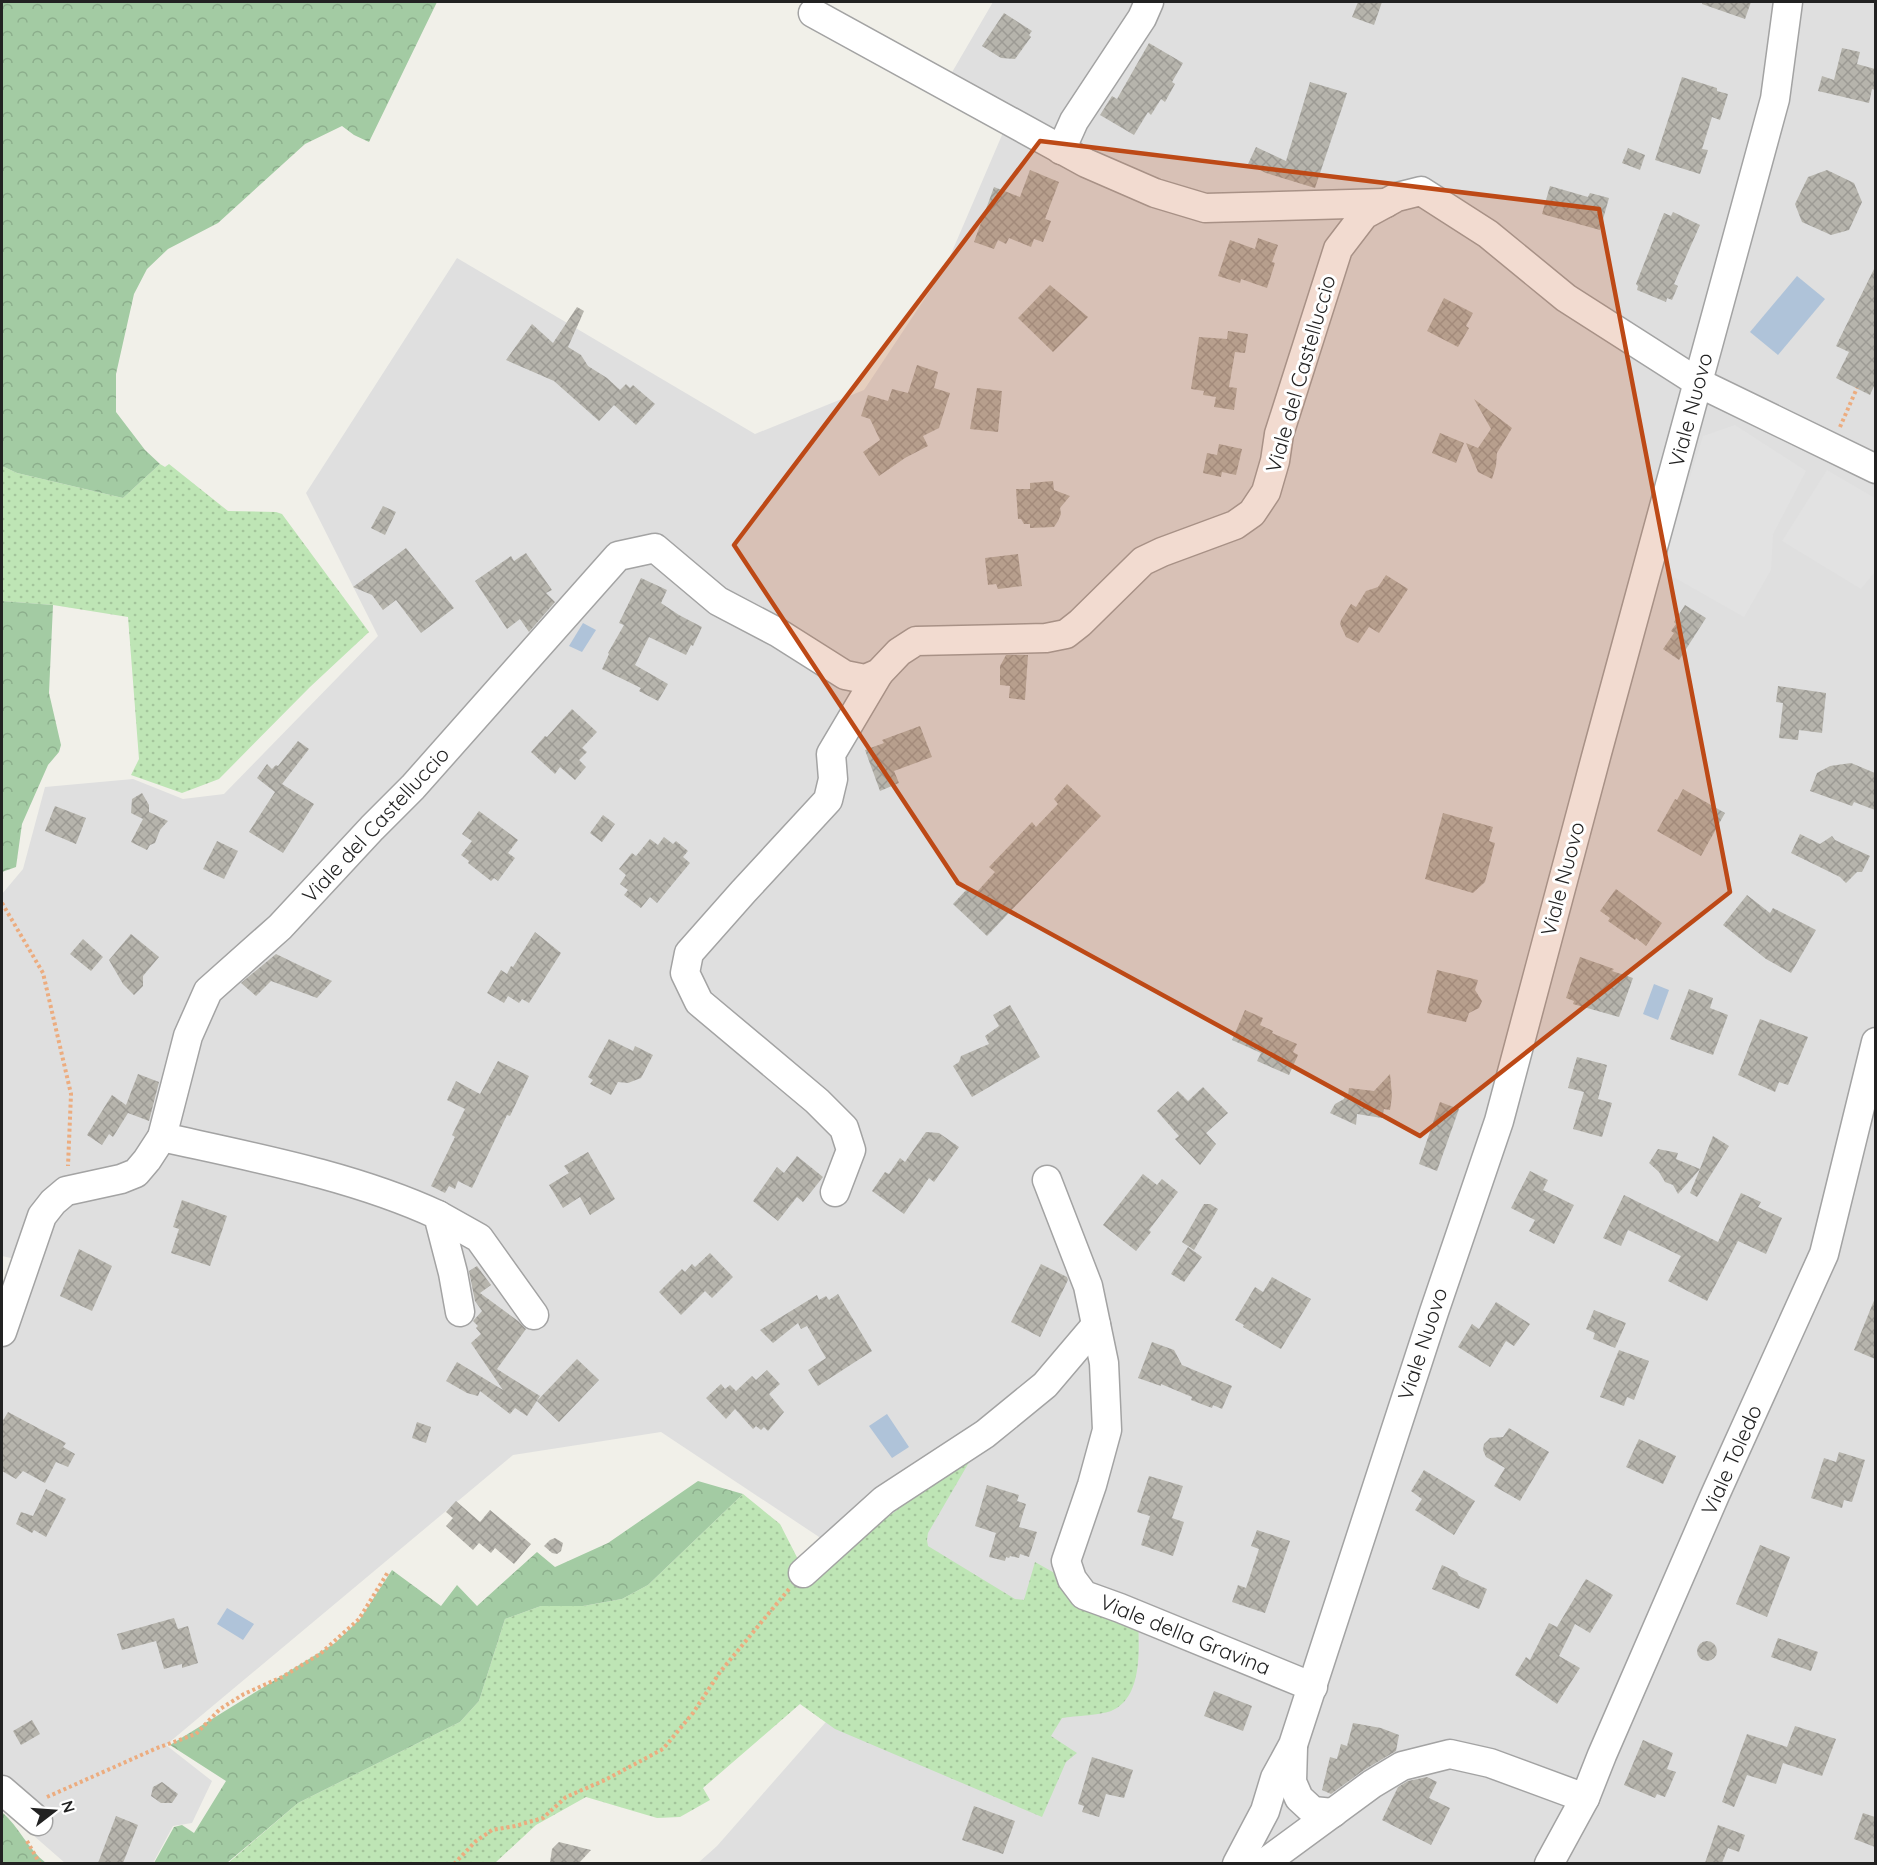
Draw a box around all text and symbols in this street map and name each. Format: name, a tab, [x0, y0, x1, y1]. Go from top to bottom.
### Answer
street label: Viale del Castelluccio	[1259, 272, 1341, 475]
street label: Viale Nuovo	[1662, 350, 1718, 470]
street label: Viale del Castelluccio	[296, 741, 454, 908]
street label: Viale Nuovo	[1534, 819, 1590, 939]
street label: Viale Nuovo	[1392, 1284, 1452, 1403]
street label: Viale Toledo	[1695, 1400, 1767, 1519]
street label: Viale della Gravina	[1096, 1588, 1274, 1680]
north arrow	[24, 1781, 84, 1841]
text: N	[57, 1798, 80, 1815]

